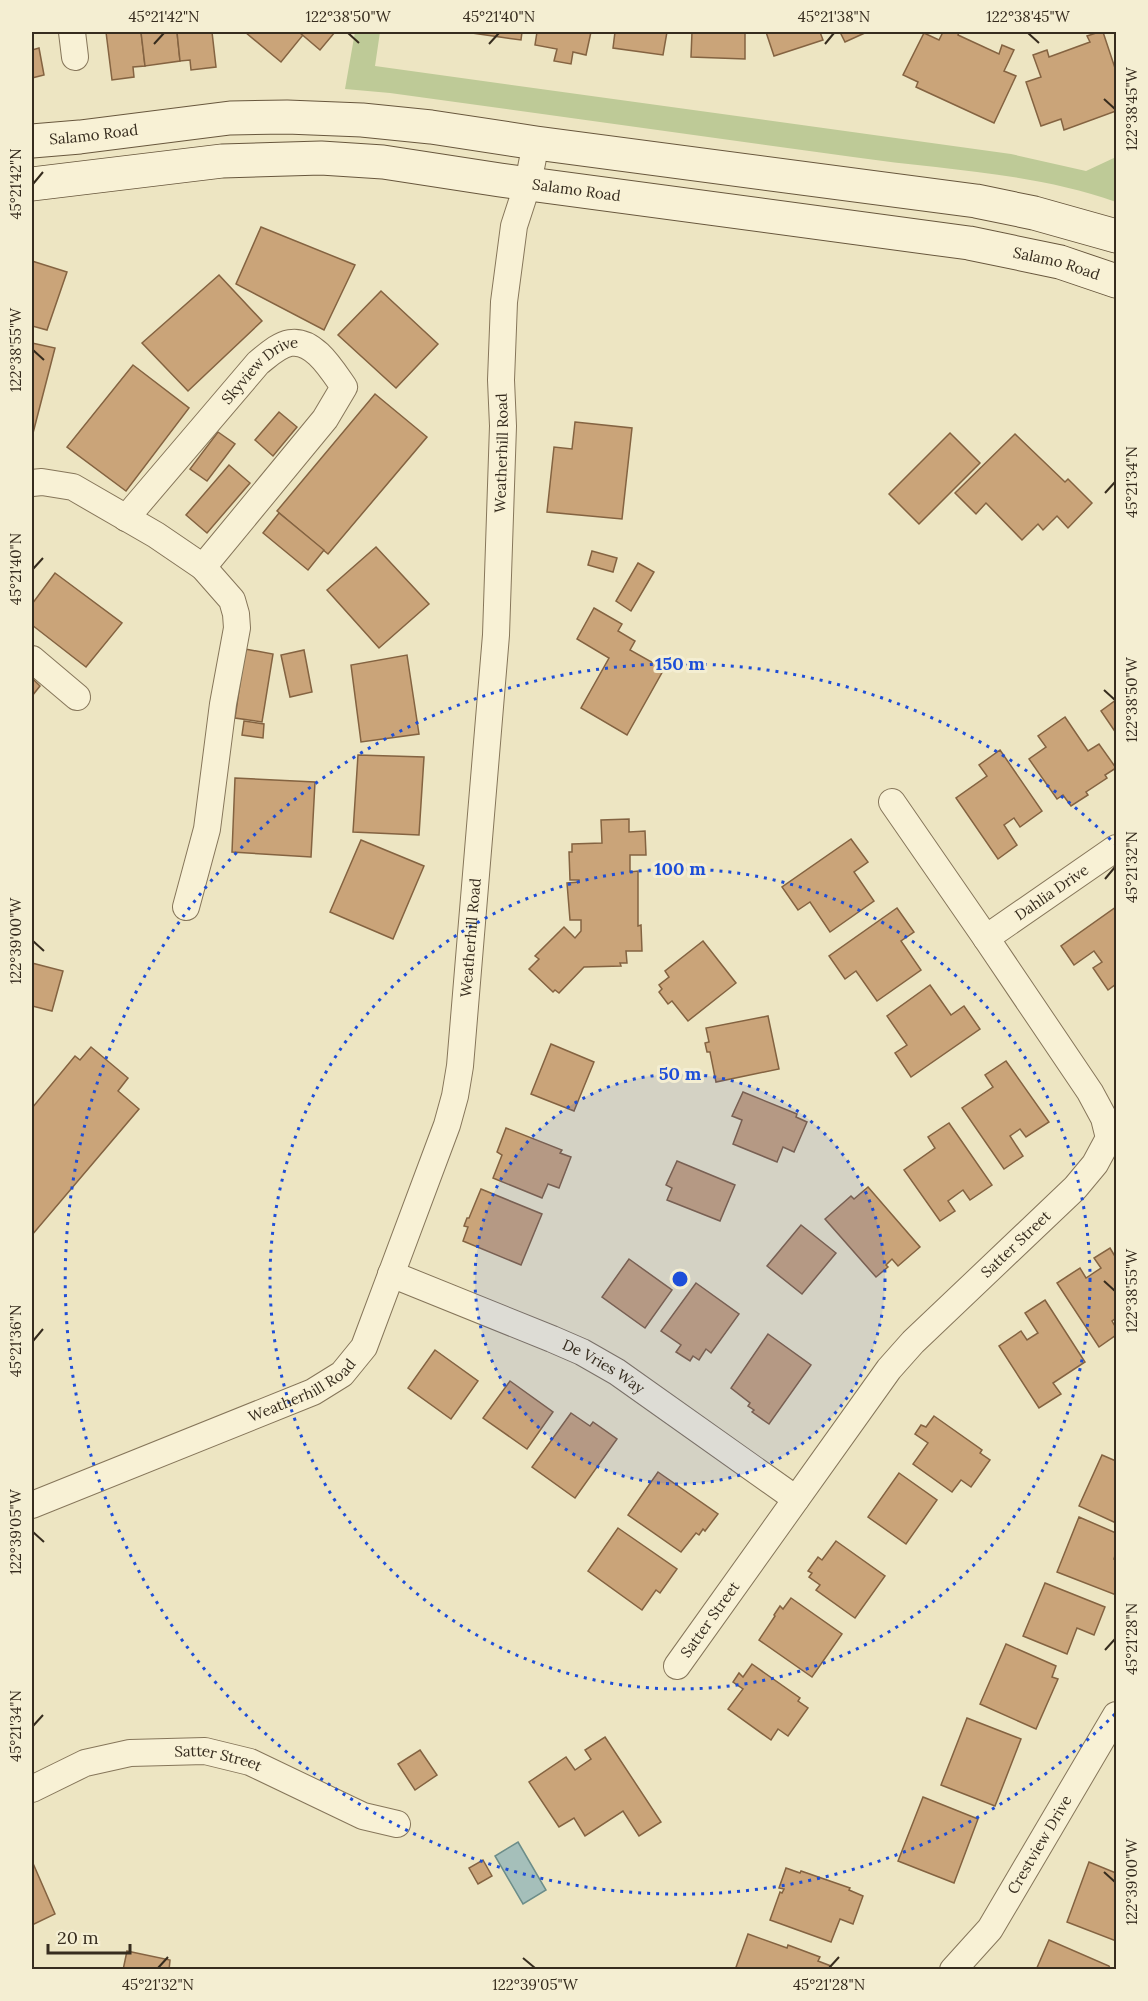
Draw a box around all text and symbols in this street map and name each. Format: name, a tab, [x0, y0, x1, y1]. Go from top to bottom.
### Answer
text: 45°21'42"N	[128, 7, 200, 26]
text: 122°38'50"W	[305, 7, 392, 26]
text: 45°21'40"N	[463, 7, 535, 26]
text: 45°21'38"N	[798, 7, 870, 26]
text: 122°38'45"W	[986, 7, 1071, 26]
text: 122°38'45"W	[1122, 66, 1141, 151]
street label: Salamo Road	[49, 120, 139, 149]
text: 45°21'42"N	[6, 148, 25, 220]
street label: Salamo Road	[531, 174, 622, 205]
street label: Salamo Road	[1011, 242, 1102, 284]
text: 122°38'55"W	[6, 307, 25, 392]
street label: Skyview Drive	[217, 333, 298, 408]
street label: Weatherhill Road	[490, 393, 512, 513]
text: 45°21'34"N	[1122, 446, 1141, 518]
text: 45°21'40"N	[6, 533, 25, 605]
text: 150 m	[655, 652, 705, 675]
text: 122°38'50"W	[1122, 656, 1141, 743]
text: 45°21'32"N	[1122, 831, 1141, 903]
text: 100 m	[654, 857, 706, 880]
street label: Dahlia Drive	[1011, 860, 1092, 924]
street label: Weatherhill Road	[456, 877, 485, 998]
text: 122°39'00"W	[6, 897, 25, 984]
text: 50 m	[659, 1062, 702, 1085]
street label: Satter Street	[977, 1206, 1055, 1281]
text: 122°38'55"W	[1122, 1248, 1141, 1333]
centre of rings	[670, 1269, 690, 1289]
text: 45°21'36"N	[6, 1305, 25, 1377]
street label: De Vries Way	[560, 1335, 649, 1398]
street label: Weatherhill Road	[246, 1355, 360, 1426]
text: 122°39'05"W	[6, 1488, 25, 1575]
street label: Satter Street	[676, 1577, 743, 1661]
text: 45°21'28"N	[1122, 1603, 1141, 1675]
text: 45°21'34"N	[6, 1690, 25, 1762]
street label: Satter Street	[174, 1741, 265, 1775]
street label: Crestview Drive	[1003, 1792, 1076, 1897]
text: 122°39'00"W	[1122, 1838, 1141, 1925]
scale bar	[48, 1917, 130, 1955]
text: 20 m	[57, 1926, 99, 1949]
text: 45°21'32"N	[122, 1975, 194, 1994]
text: 122°39'05"W	[492, 1975, 579, 1994]
text: 45°21'28"N	[793, 1975, 865, 1994]

